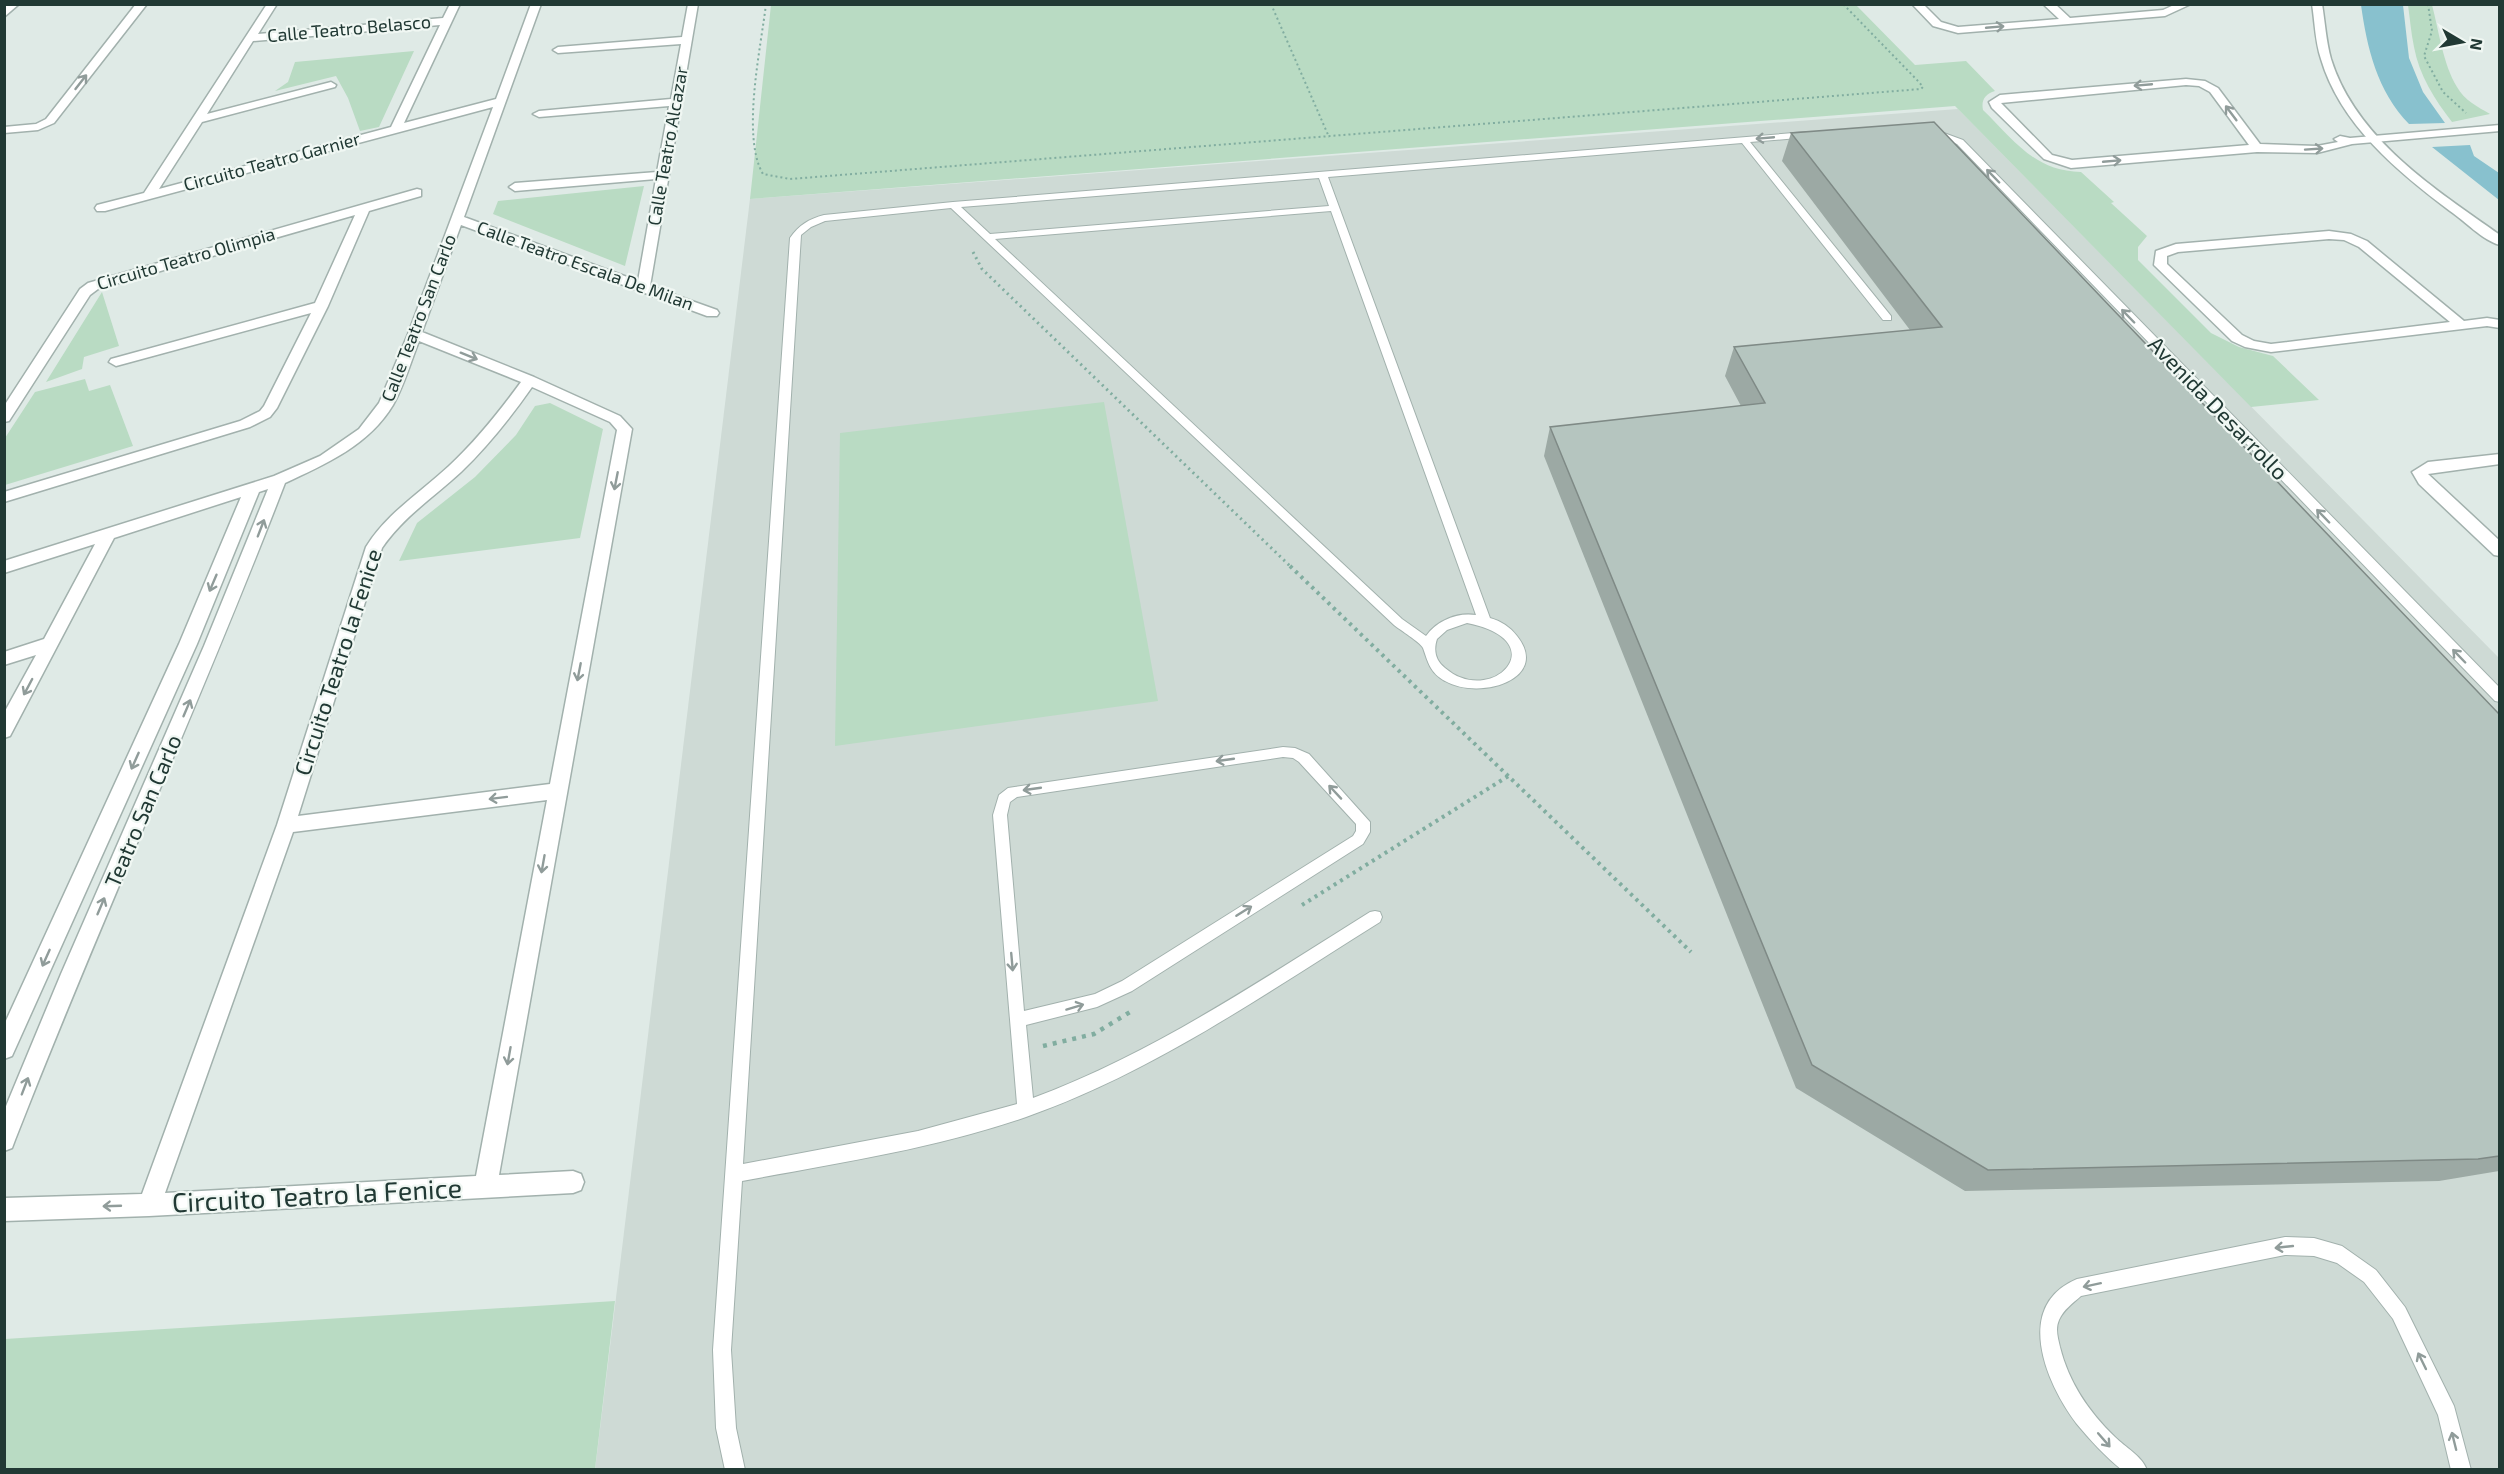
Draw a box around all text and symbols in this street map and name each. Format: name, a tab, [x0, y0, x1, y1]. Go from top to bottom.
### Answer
street label: Calle Teatro Belasco	[266, 10, 432, 46]
north arrow	[2432, 12, 2492, 72]
one-way arrow	[1984, 21, 2004, 32]
text: N	[2467, 37, 2488, 52]
street label: Calle Teatro Alcazar	[642, 65, 692, 227]
one-way arrow	[75, 74, 88, 90]
one-way arrow	[2133, 80, 2153, 91]
one-way arrow	[2225, 106, 2237, 122]
street label: Circuito Teatro Garnier	[181, 127, 363, 195]
one-way arrow	[1756, 133, 1776, 144]
one-way arrow	[2304, 143, 2323, 154]
one-way arrow	[2102, 155, 2122, 166]
one-way arrow	[1985, 168, 2000, 183]
street label: Calle Teatro Escala De Milan	[474, 216, 697, 315]
street label: Circuito Teatro Olimpia	[94, 222, 277, 294]
street label: Calle Teatro San Carlo	[376, 231, 460, 404]
one-way arrow	[2121, 308, 2136, 323]
street label: Avenida Desarrollo	[2144, 330, 2294, 484]
one-way arrow	[459, 351, 478, 362]
one-way arrow	[610, 470, 621, 490]
one-way arrow	[2316, 508, 2330, 523]
one-way arrow	[256, 519, 267, 537]
street label: Circuito Teatro la Fenice	[288, 545, 386, 778]
one-way arrow	[207, 573, 218, 591]
one-way arrow	[2451, 648, 2466, 663]
one-way arrow	[573, 662, 584, 681]
one-way arrow	[22, 678, 34, 695]
one-way arrow	[182, 699, 193, 718]
street label: Teatro San Carlo	[98, 730, 186, 891]
one-way arrow	[128, 752, 139, 770]
one-way arrow	[1216, 755, 1235, 766]
one-way arrow	[1023, 784, 1042, 795]
one-way arrow	[1328, 785, 1342, 800]
one-way arrow	[489, 793, 509, 804]
one-way arrow	[537, 853, 548, 873]
one-way arrow	[96, 898, 107, 916]
one-way arrow	[1235, 905, 1252, 917]
one-way arrow	[39, 948, 51, 966]
one-way arrow	[1007, 952, 1018, 971]
one-way arrow	[1065, 1001, 1084, 1012]
one-way arrow	[503, 1045, 514, 1065]
one-way arrow	[20, 1077, 31, 1096]
street label: Circuito Teatro la Fenice	[171, 1170, 463, 1218]
one-way arrow	[103, 1201, 123, 1212]
one-way arrow	[2274, 1242, 2294, 1253]
one-way arrow	[2083, 1280, 2102, 1291]
one-way arrow	[2416, 1352, 2428, 1370]
one-way arrow	[2097, 1432, 2111, 1447]
one-way arrow	[2448, 1432, 2460, 1451]

